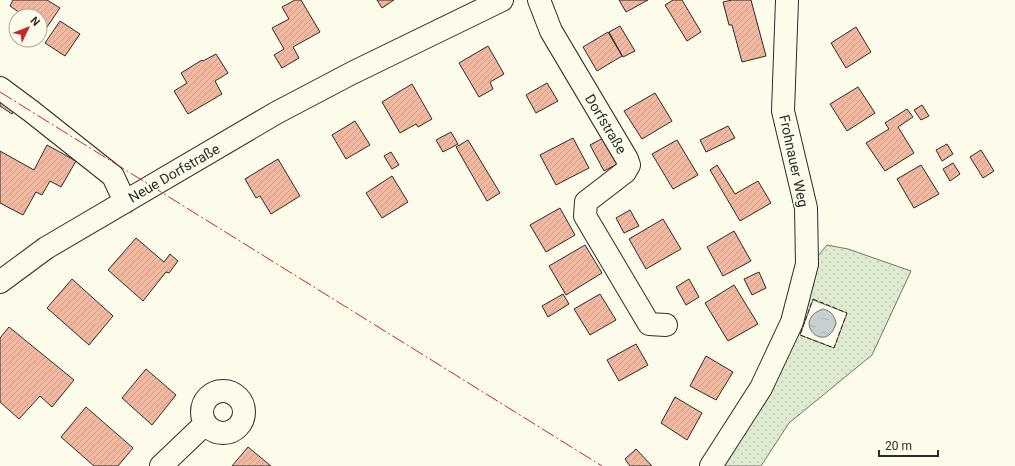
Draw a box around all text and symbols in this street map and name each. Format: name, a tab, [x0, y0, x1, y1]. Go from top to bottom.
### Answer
north arrow	[8, 8, 48, 48]
text: N	[28, 14, 43, 29]
street label: Dorfstraße	[582, 91, 630, 157]
street label: Frohnauer Weg	[776, 113, 812, 209]
street label: Neue Dorfstraße	[126, 140, 222, 206]
scale bar	[879, 432, 938, 458]
text: 20 m	[885, 439, 912, 453]

